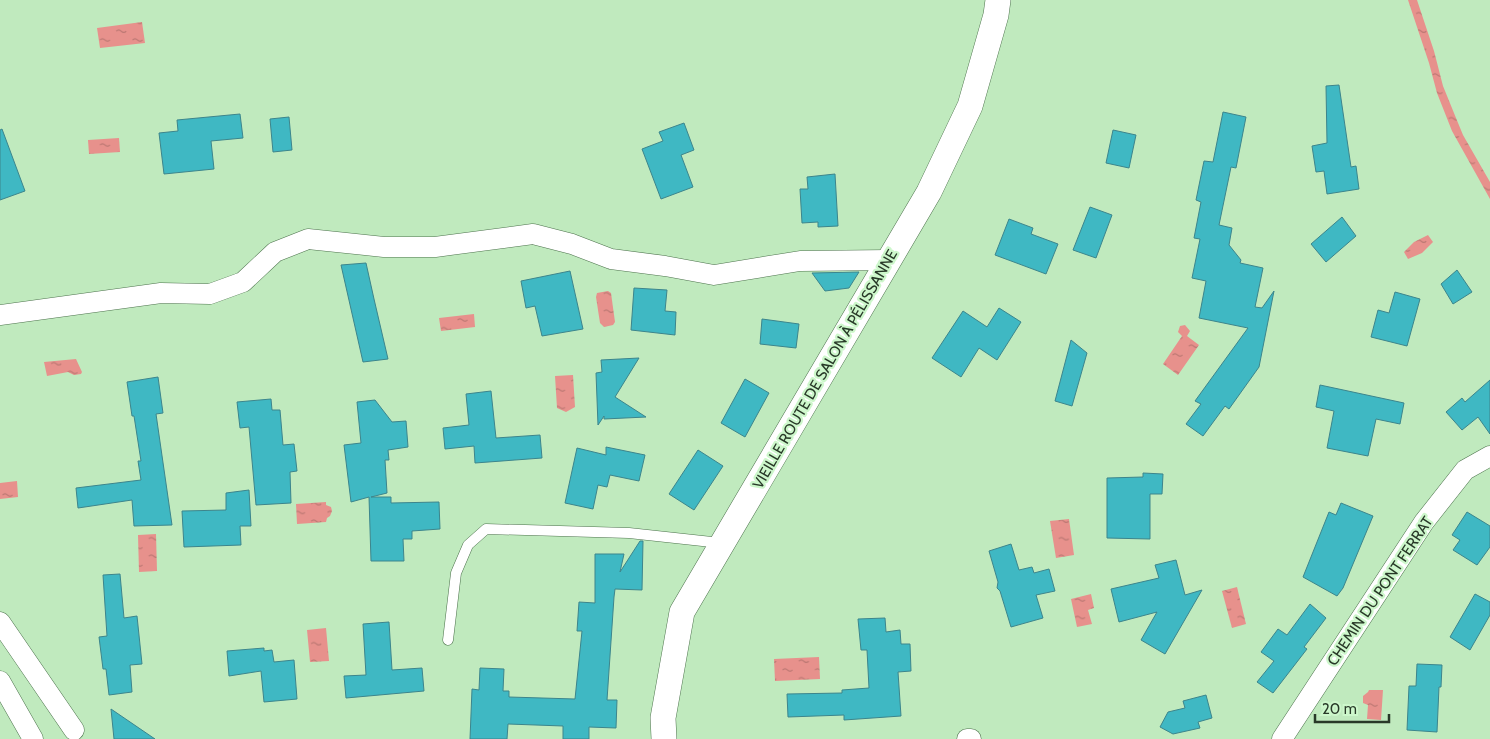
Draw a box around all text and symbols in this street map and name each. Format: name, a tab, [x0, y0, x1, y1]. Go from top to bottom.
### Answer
street label: VIEILLE ROUTE DE SALON À PÉLISSANNE	[748, 246, 901, 492]
street label: CHEMIN DU PONT FERRAT	[1323, 513, 1437, 669]
scale bar	[1315, 692, 1389, 724]
text: 20 m	[1322, 700, 1357, 718]

